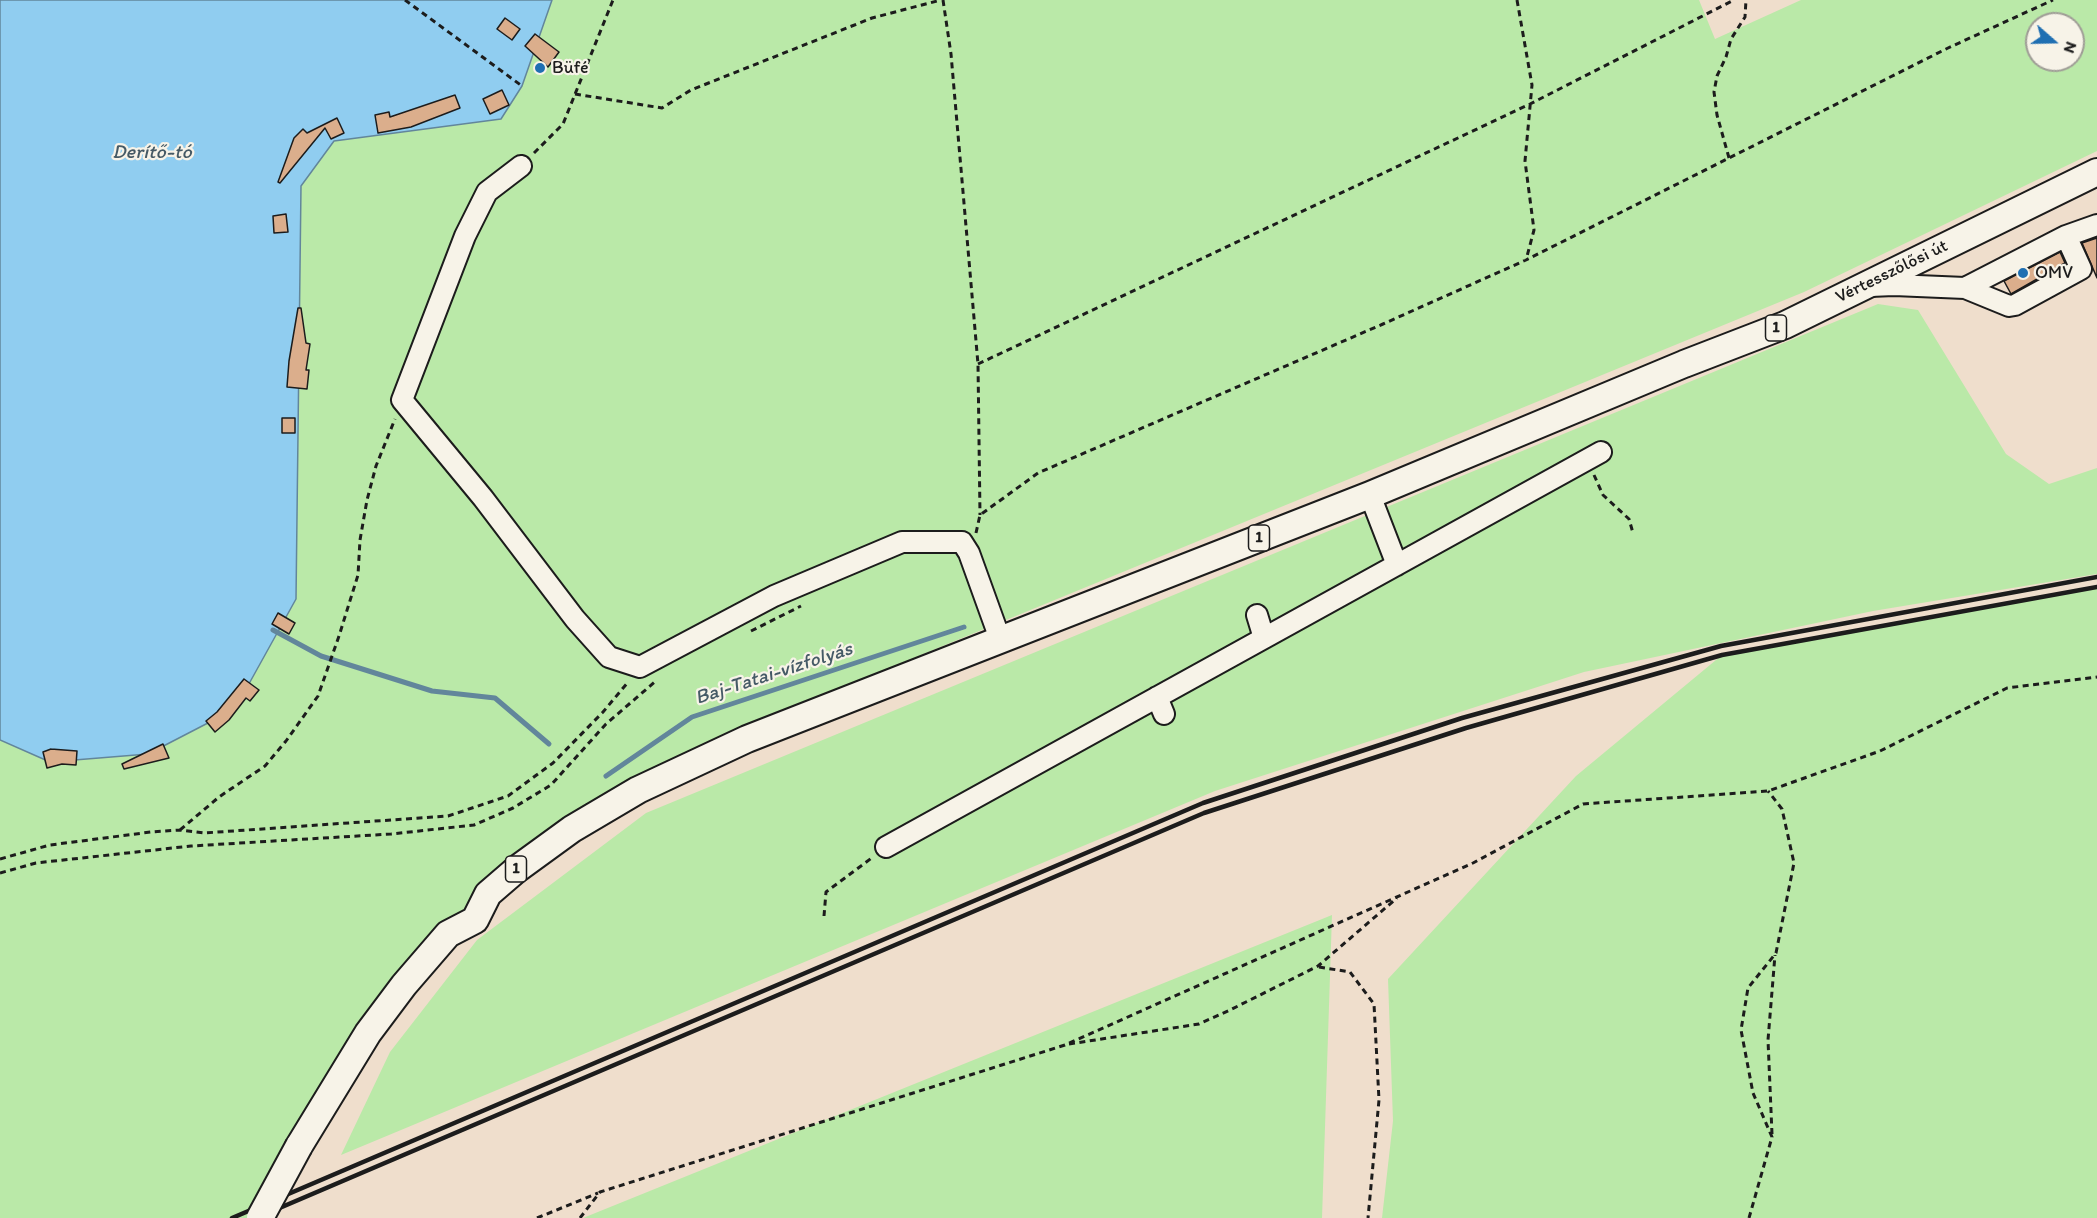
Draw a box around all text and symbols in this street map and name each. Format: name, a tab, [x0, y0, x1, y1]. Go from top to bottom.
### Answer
north arrow	[2025, 12, 2085, 72]
text: N	[2060, 39, 2081, 56]
place label: Büfé	[552, 57, 589, 79]
marker: Büfé	[533, 61, 547, 75]
water label: Derítő-tó	[112, 141, 192, 165]
street label: Vértesszőlősi út	[1832, 235, 1952, 309]
place label: OMV	[2035, 262, 2073, 284]
marker: OMV	[2016, 266, 2030, 280]
road number: 1	[1766, 315, 1786, 341]
road number: 1	[1248, 525, 1270, 551]
water label: Baj-Tatai-vízfolyás	[692, 637, 856, 711]
road number: 1	[506, 856, 526, 882]

